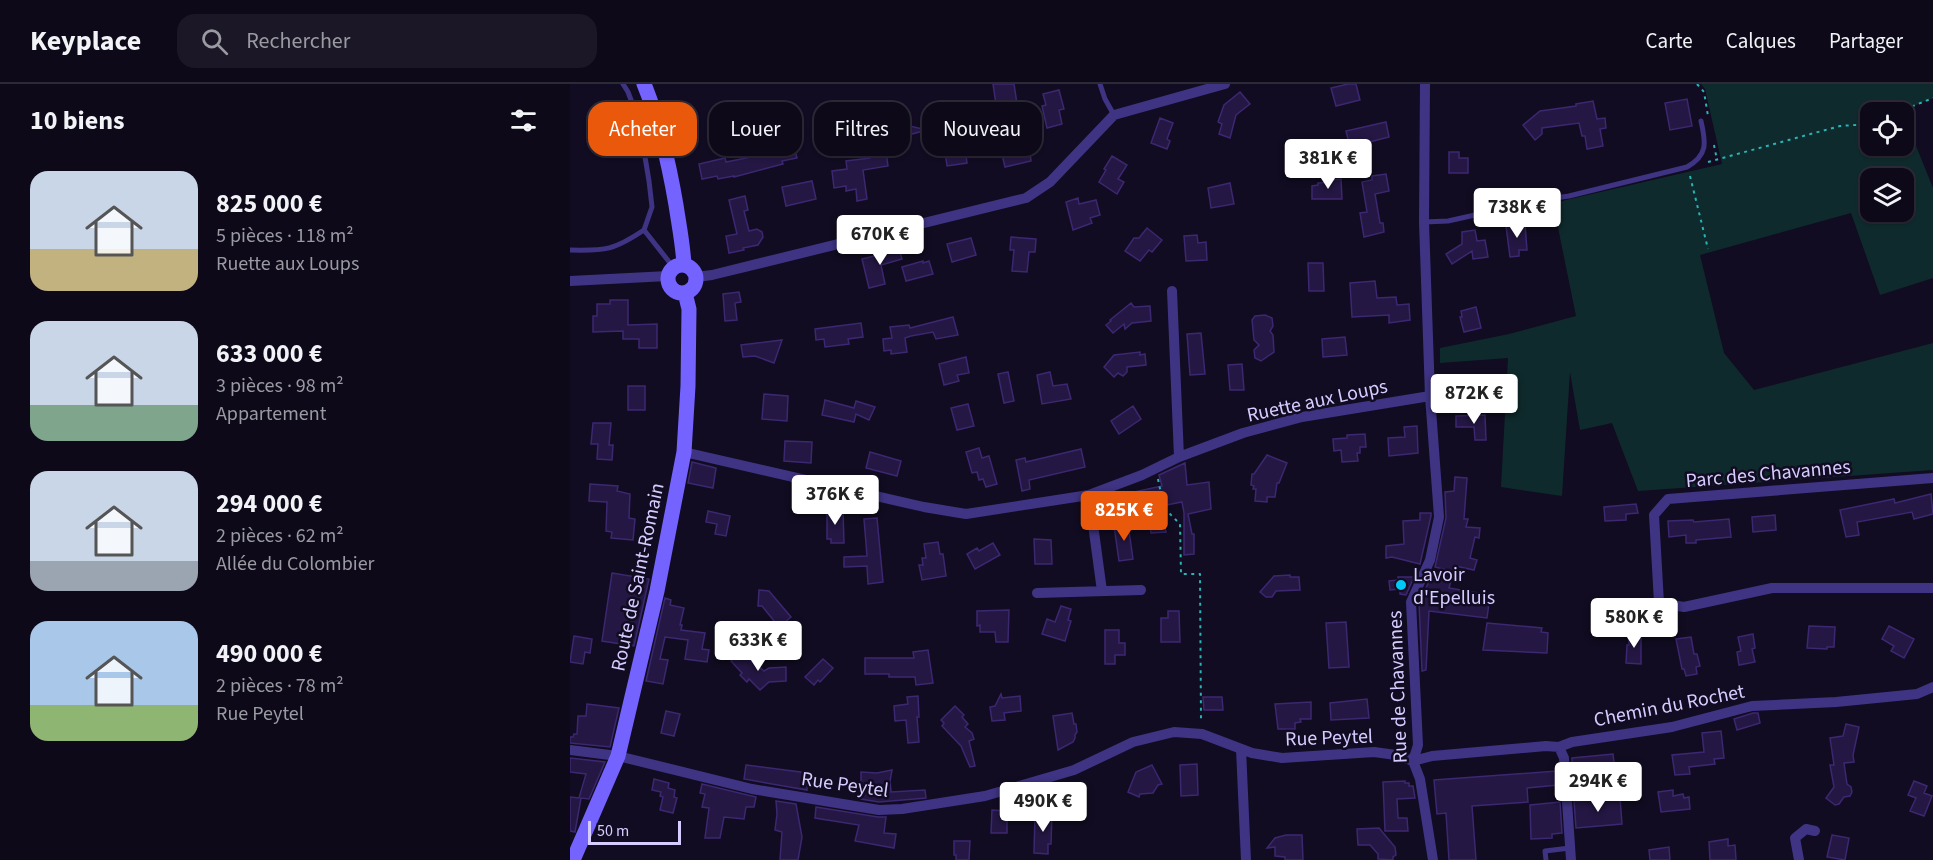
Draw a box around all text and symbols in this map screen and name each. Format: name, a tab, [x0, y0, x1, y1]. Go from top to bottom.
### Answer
search box	[177, 14, 597, 68]
text: Keyplace	[30, 21, 141, 61]
icon: search	[198, 25, 231, 58]
text: Rechercher	[246, 25, 350, 57]
text: Carte	[1646, 26, 1693, 56]
text: Calques	[1726, 26, 1796, 56]
text: Partager	[1829, 26, 1903, 56]
text: 10 biens	[30, 102, 125, 139]
chip: Acheter	[588, 102, 697, 156]
chip: Louer	[709, 102, 802, 156]
chip: Filtres	[814, 102, 910, 156]
chip: Nouveau	[922, 102, 1042, 156]
map controls	[1860, 102, 1914, 222]
button: locate	[1860, 102, 1914, 156]
icon: filters	[507, 104, 540, 137]
pin: 381K €	[1279, 139, 1377, 190]
text: 381K €	[1299, 144, 1357, 172]
button: layers	[1860, 168, 1914, 222]
text: 825 000 €	[216, 185, 323, 222]
pin: 738K €	[1468, 188, 1566, 239]
text: 738K €	[1488, 193, 1546, 221]
icon: home	[78, 195, 150, 267]
pin: 670K €	[831, 215, 929, 266]
text: 670K €	[851, 220, 909, 248]
text: 5 pièces · 118 m²	[216, 222, 354, 250]
text: Ruette aux Loups	[216, 250, 359, 278]
text: 633 000 €	[216, 335, 323, 372]
icon: home	[78, 345, 150, 417]
text: 3 pièces · 98 m²	[216, 372, 344, 400]
street label: Ruette aux Loups	[1244, 372, 1390, 430]
pin: 872K €	[1425, 374, 1523, 425]
text: 872K €	[1445, 379, 1503, 407]
text: Appartement	[216, 400, 326, 428]
street label: Parc des Chavannes	[1684, 453, 1852, 495]
pin: 376K €	[786, 475, 884, 526]
street label: Route de Saint-Romain	[604, 480, 672, 674]
text: 376K €	[806, 480, 864, 508]
text: 294 000 €	[216, 485, 323, 522]
pin: 825K €	[1075, 491, 1173, 542]
icon: home	[78, 495, 150, 567]
text: 825K €	[1095, 496, 1153, 524]
text: 2 pièces · 62 m²	[216, 522, 344, 550]
text: Allée du Colombier	[216, 550, 375, 578]
place label: Lavoir d'Epelluis	[1413, 561, 1495, 612]
marker: Lavoir d'Epelluis	[1394, 578, 1408, 592]
pin: 580K €	[1585, 598, 1683, 649]
text: 580K €	[1605, 603, 1663, 631]
street label: Rue de Chavannes	[1381, 610, 1415, 764]
pin: 633K €	[709, 621, 807, 672]
text: 633K €	[729, 626, 787, 654]
text: 490 000 €	[216, 635, 323, 672]
icon: home	[78, 645, 150, 717]
text: 2 pièces · 78 m²	[216, 672, 344, 700]
street label: Chemin du Rochet	[1591, 678, 1747, 734]
text: Rue Peytel	[216, 700, 304, 728]
street label: Rue Peytel	[1285, 722, 1373, 754]
pin: 294K €	[1549, 762, 1647, 813]
street label: Rue Peytel	[799, 765, 890, 805]
text: 294K €	[1569, 767, 1627, 795]
pin: 490K €	[994, 782, 1092, 833]
text: 490K €	[1014, 787, 1072, 815]
scale bar	[588, 818, 681, 846]
text: 50 m	[597, 820, 629, 842]

